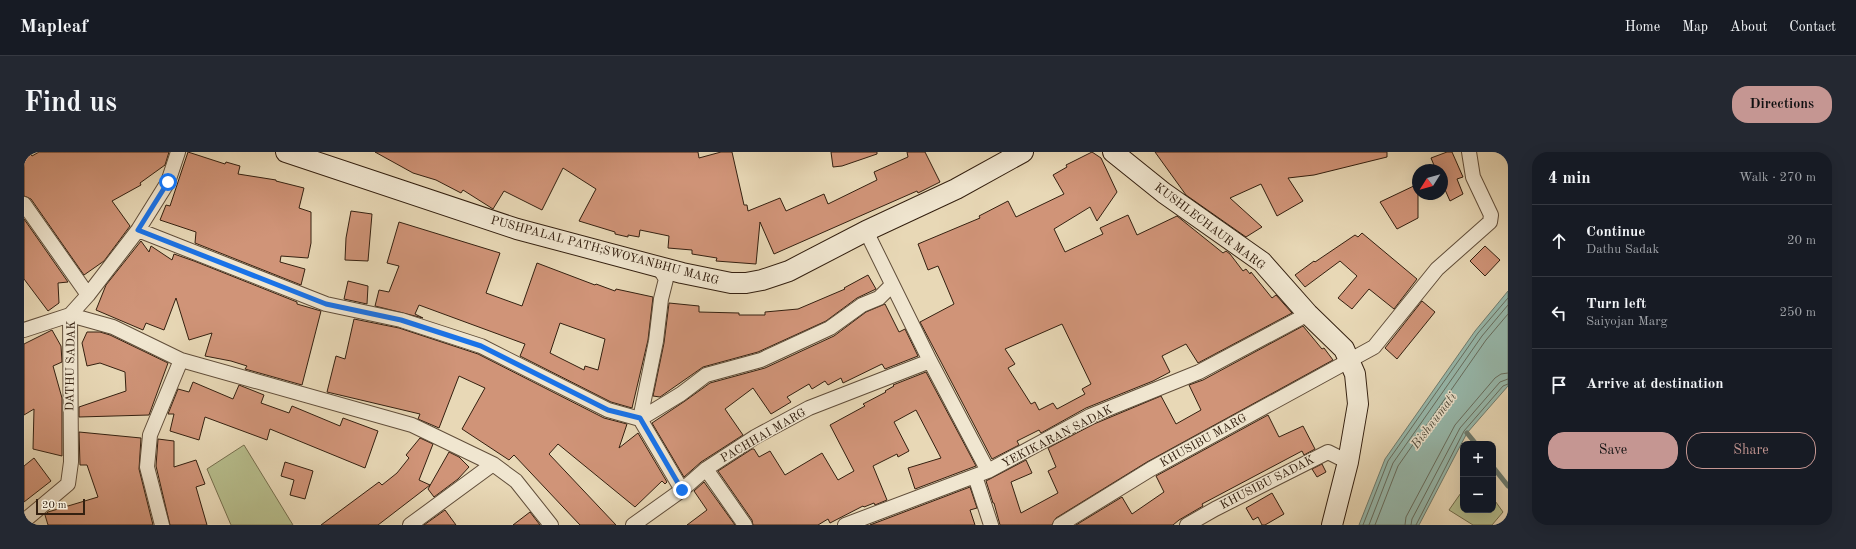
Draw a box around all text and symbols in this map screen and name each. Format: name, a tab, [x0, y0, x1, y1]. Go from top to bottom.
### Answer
text: Mapleaf	[20, 18, 88, 37]
text: Home	[1625, 20, 1660, 34]
text: Map	[1682, 20, 1708, 34]
text: About	[1730, 20, 1767, 34]
text: Contact	[1789, 20, 1836, 34]
button: Directions	[1732, 86, 1832, 123]
text: Find us	[24, 90, 117, 118]
north arrow	[1412, 164, 1448, 200]
text: 4 min	[1548, 170, 1591, 187]
text: Walk · 270 m	[1739, 171, 1816, 184]
route start	[159, 173, 177, 191]
street label: KUSHLECHAUR MARG	[1152, 181, 1267, 272]
street label: PUSHPALAL PATH;SWOYANBHU MARG	[489, 215, 721, 287]
text: Continue	[1586, 225, 1645, 240]
icon: ahead	[1548, 230, 1570, 252]
text: 20 m	[1787, 234, 1816, 247]
text: Dathu Sadak	[1586, 243, 1659, 256]
text: Turn left	[1586, 297, 1646, 312]
icon: left	[1548, 302, 1570, 324]
text: 250 m	[1779, 306, 1816, 319]
text: Saiyojan Marg	[1586, 315, 1668, 328]
street label: DATHU SADAK	[64, 321, 78, 411]
icon: arrive	[1548, 374, 1570, 396]
text: Arrive at destination	[1586, 377, 1724, 392]
water label: Bishnumati	[1408, 390, 1460, 452]
street label: YEKIKARAN SADAK	[1000, 404, 1115, 470]
street label: PACHHAI MARG	[719, 406, 809, 465]
street label: KHUSIBU MARG	[1158, 412, 1249, 470]
button: Save	[1548, 432, 1678, 469]
button: Share	[1686, 432, 1816, 469]
map controls	[1460, 441, 1496, 513]
button: +	[1460, 441, 1496, 477]
street label: KHUSIBU SADAK	[1218, 454, 1316, 512]
button: −	[1460, 477, 1496, 513]
route end	[673, 481, 691, 499]
scale bar	[36, 497, 85, 516]
text: 20 m	[42, 500, 67, 511]

